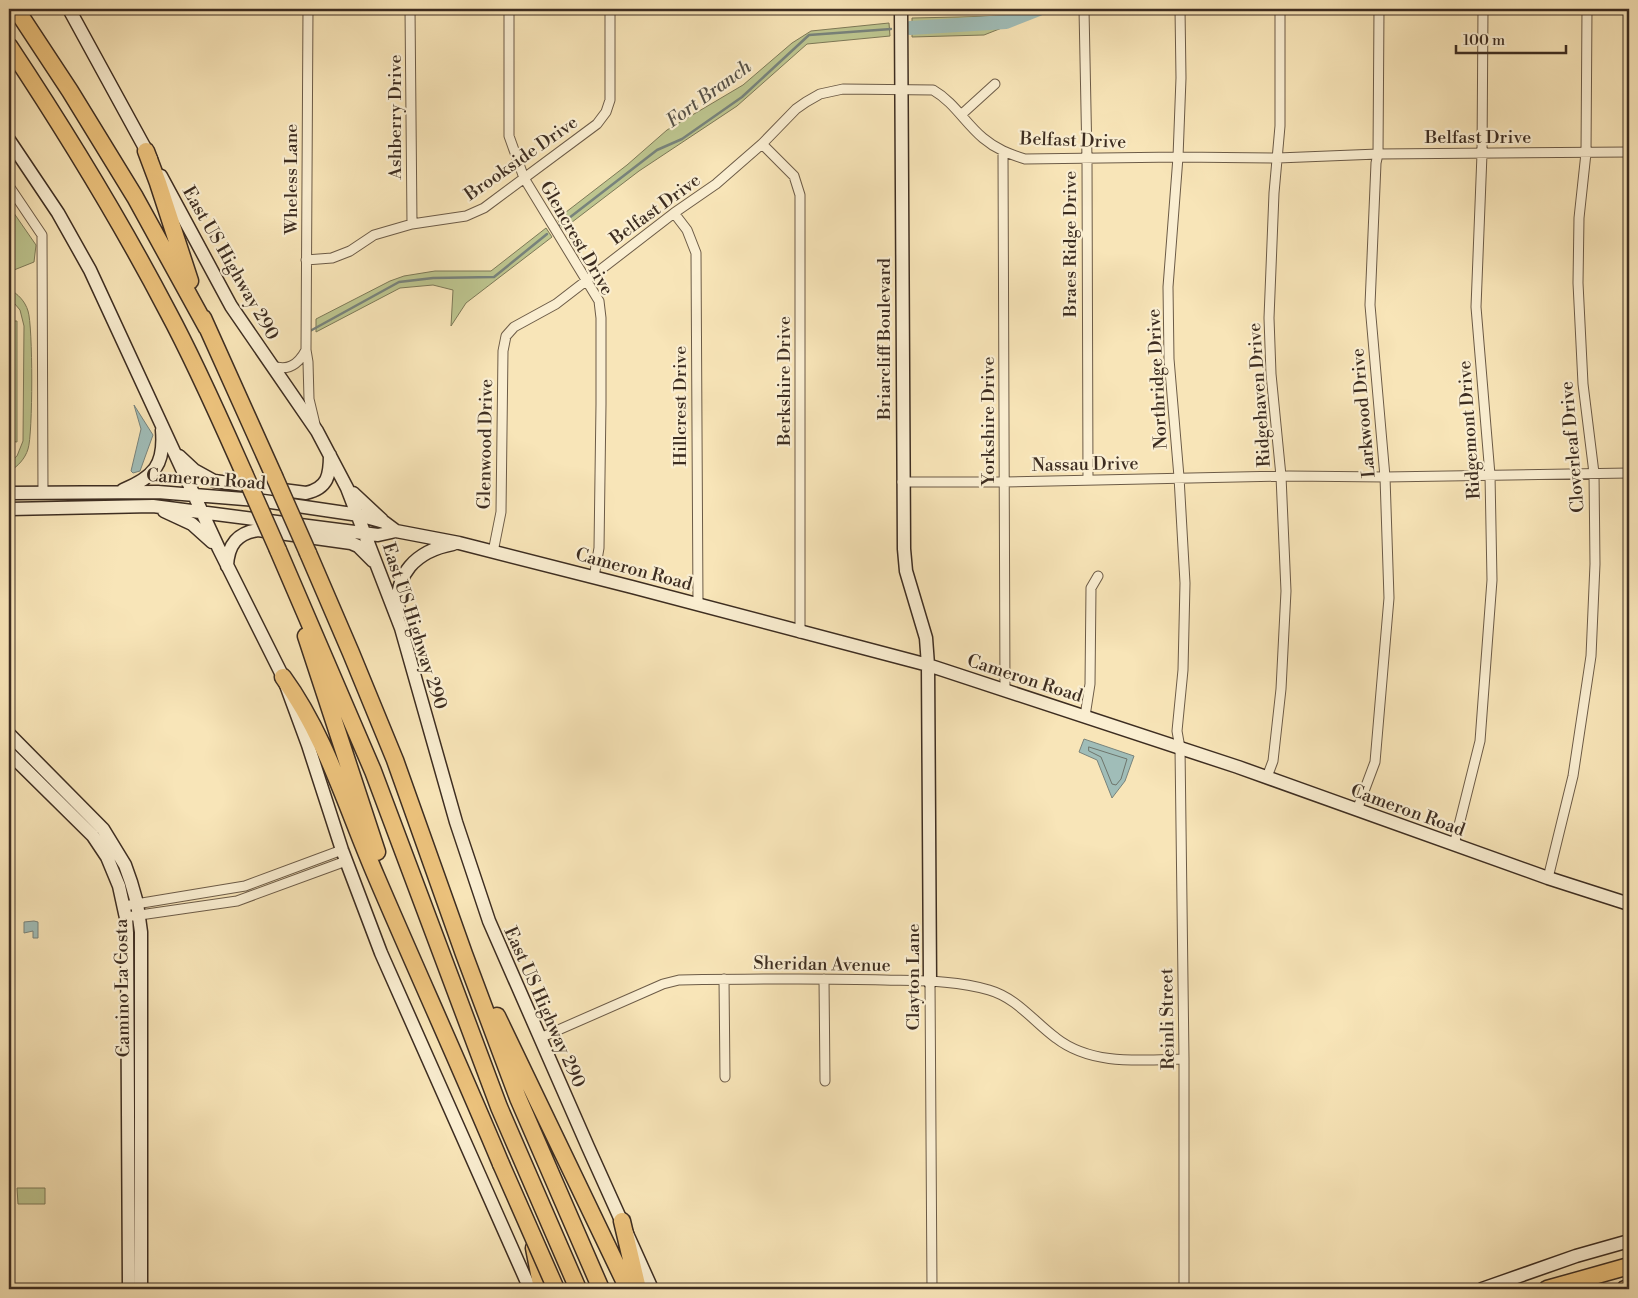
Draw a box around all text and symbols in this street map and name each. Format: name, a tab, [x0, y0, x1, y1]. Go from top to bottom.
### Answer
scale bar	[1456, 22, 1566, 54]
text: 100 m	[1463, 31, 1505, 50]
street label: Ashberry Drive	[384, 54, 407, 181]
water label: Fort Branch	[661, 55, 756, 133]
street label: Brookside Drive	[459, 111, 582, 207]
street label: Wheless Lane	[280, 124, 303, 235]
street label: Belfast Drive	[1424, 126, 1531, 149]
street label: Belfast Drive	[1018, 127, 1127, 154]
street label: Belfast Drive	[605, 169, 705, 251]
street label: Braes Ridge Drive	[1059, 171, 1082, 318]
street label: Glencrest Drive	[535, 177, 619, 300]
street label: East US Highway 290	[177, 182, 284, 344]
street label: Briarcliff Boulevard	[873, 257, 896, 421]
street label: Northridge Drive	[1142, 308, 1173, 450]
street label: Berkshire Drive	[773, 316, 796, 447]
street label: Ridgehaven Drive	[1243, 322, 1276, 468]
street label: Hillcrest Drive	[669, 346, 692, 466]
street label: Larkwood Drive	[1346, 347, 1381, 479]
street label: Yorkshire Drive	[977, 356, 1000, 487]
street label: Ridgemont Drive	[1453, 360, 1486, 500]
street label: Glenwood Drive	[473, 379, 498, 510]
street label: Cloverleaf Drive	[1555, 380, 1590, 514]
street label: Nassau Drive	[1031, 452, 1139, 477]
street label: Cameron Road	[145, 464, 267, 495]
street label: East US Highway 290	[377, 540, 452, 713]
street label: Cameron Road	[573, 543, 696, 596]
street label: Cameron Road	[964, 649, 1086, 708]
street label: Cameron Road	[1347, 779, 1469, 842]
street label: Camino La Costa	[110, 918, 135, 1058]
street label: East US Highway 290	[499, 923, 590, 1091]
street label: Clayton Lane	[902, 924, 925, 1030]
street label: Sheridan Avenue	[753, 952, 891, 977]
street label: Reinli Street	[1155, 967, 1180, 1070]

